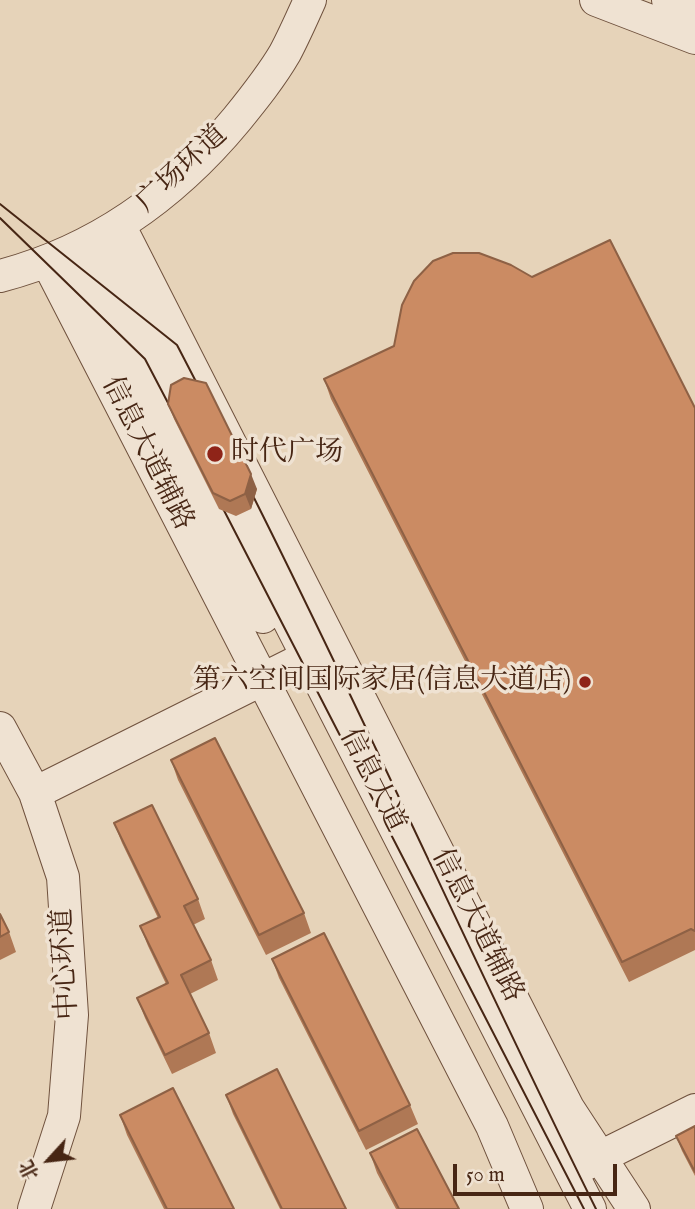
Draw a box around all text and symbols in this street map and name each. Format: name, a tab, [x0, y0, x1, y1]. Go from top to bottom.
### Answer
street label: 广场环道	[131, 120, 235, 220]
street label: 信息大道辅路	[93, 372, 199, 536]
place label: 时代广场	[231, 437, 343, 471]
marker: 时代广场	[205, 444, 225, 464]
place label: 第六空间国际家居(信息大道店)	[193, 665, 571, 699]
marker: 第六空间国际家居(信息大道店)	[577, 674, 593, 690]
street label: 信息大道	[331, 723, 411, 839]
street label: 信息大道辅路	[423, 844, 529, 1008]
street label: 中心环道	[47, 907, 87, 1021]
north arrow	[14, 1125, 84, 1195]
scale bar	[457, 1150, 622, 1194]
text: 北	[15, 1156, 45, 1183]
text: 50 m	[466, 1162, 505, 1189]

